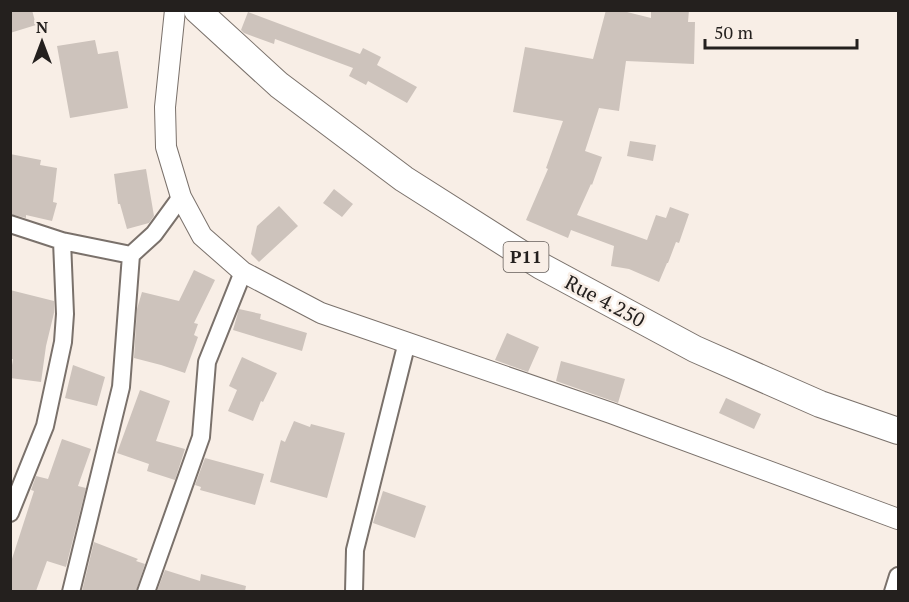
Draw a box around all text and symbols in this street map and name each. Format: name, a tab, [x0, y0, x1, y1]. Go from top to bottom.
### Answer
north arrow	[12, 12, 72, 72]
scale bar	[705, 12, 856, 50]
text: N	[36, 16, 48, 38]
text: 50 m	[714, 20, 754, 44]
road number: P11	[504, 242, 548, 272]
street label: Rue 4.250	[560, 268, 650, 333]

